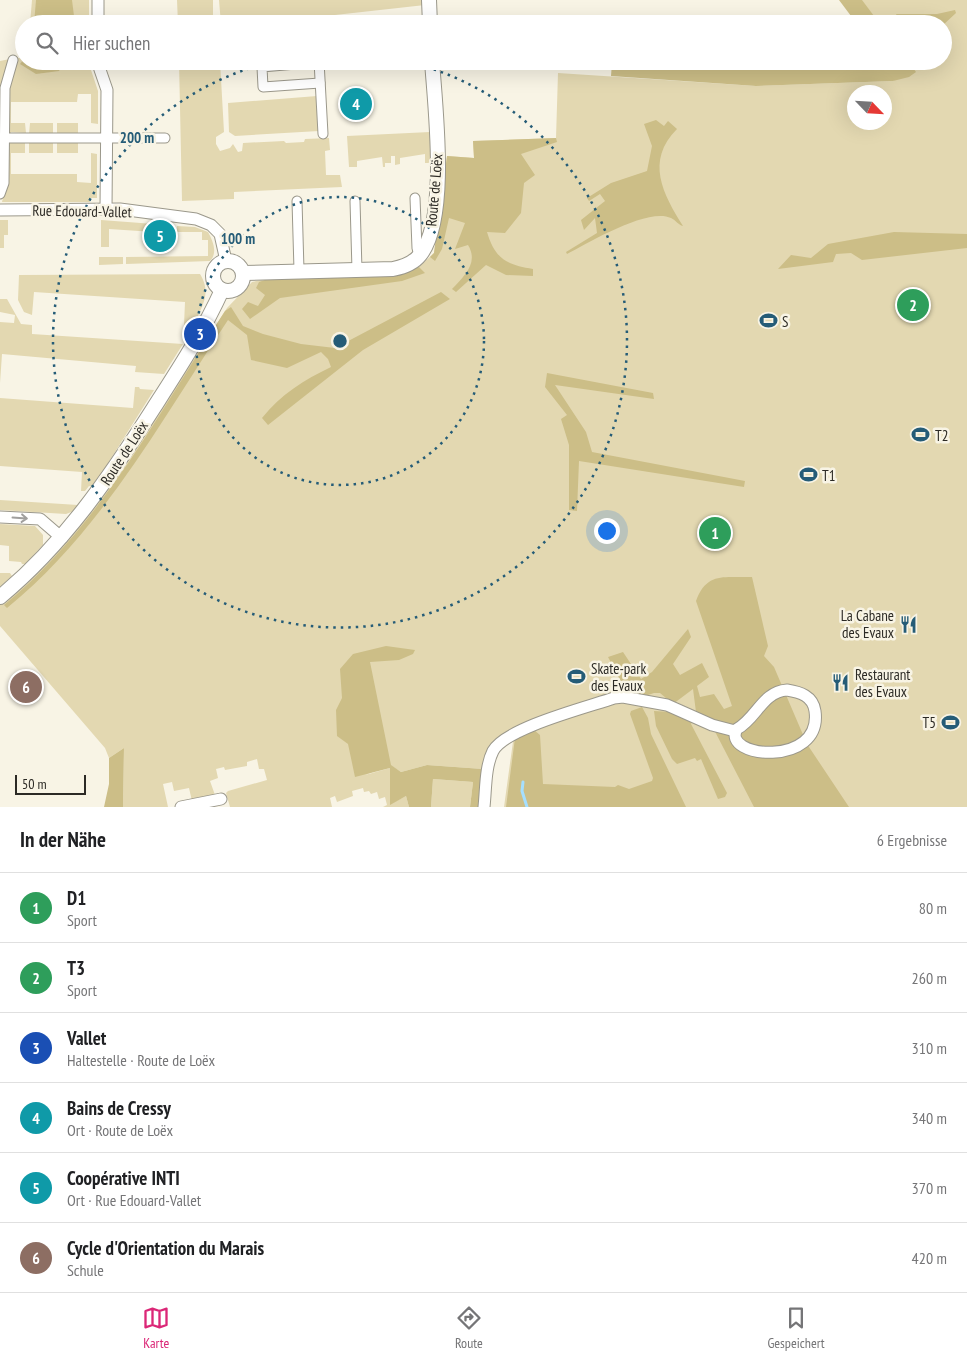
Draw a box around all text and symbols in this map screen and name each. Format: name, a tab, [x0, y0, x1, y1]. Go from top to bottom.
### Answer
search box	[15, 15, 952, 70]
icon: search	[33, 29, 61, 57]
text: Hier suchen	[73, 31, 150, 55]
pin: 4	[340, 85, 372, 123]
north arrow	[847, 85, 892, 130]
text: 200 m	[120, 128, 154, 147]
street label: Route de Loëx	[421, 153, 447, 227]
street label: Rue Edouard-Vallet	[32, 201, 132, 221]
pin: 5	[144, 217, 176, 255]
text: 100 m	[221, 229, 255, 248]
pin: 2	[897, 286, 929, 324]
sports icon: S	[758, 311, 778, 331]
place label: S	[782, 312, 788, 331]
pin: 3	[184, 315, 216, 353]
centre of rings	[331, 332, 349, 350]
street label: Route de Loëx	[96, 417, 152, 489]
sports icon: T2	[911, 425, 931, 445]
place label: T2	[935, 426, 948, 445]
sports icon: T1	[798, 465, 818, 485]
place label: T1	[822, 466, 835, 485]
one-way arrow	[12, 513, 28, 523]
pin: 1	[699, 514, 731, 552]
your location	[594, 518, 620, 544]
place label: La Cabane des Evaux	[841, 606, 894, 642]
restaurant icon: La Cabane des Evaux	[898, 614, 918, 634]
place label: Skate-park des Evaux	[591, 659, 646, 695]
place label: Restaurant des Evaux	[855, 665, 910, 701]
sports icon: Skate-park des Evaux	[567, 667, 587, 687]
pin: 6	[10, 668, 42, 706]
restaurant icon: Restaurant des Evaux	[831, 673, 851, 693]
sports icon: T5	[940, 712, 960, 732]
place label: T5	[923, 713, 936, 732]
scale bar	[15, 772, 86, 795]
text: 50 m	[22, 775, 47, 793]
text: In der Nähe	[20, 826, 106, 853]
text: 6 Ergebnisse	[877, 830, 947, 850]
text: D1	[67, 886, 86, 910]
text: 1	[32, 898, 40, 918]
text: 80 m	[919, 898, 947, 918]
text: Sport	[67, 910, 97, 930]
text: T3	[67, 956, 85, 980]
text: 2	[32, 968, 40, 988]
text: 260 m	[912, 968, 947, 988]
text: Sport	[67, 980, 97, 1000]
text: Vallet	[67, 1026, 106, 1050]
text: 3	[32, 1038, 40, 1058]
text: 310 m	[912, 1038, 947, 1058]
text: Haltestelle · Route de Loëx	[67, 1050, 215, 1070]
text: Bains de Cressy	[67, 1096, 171, 1120]
text: 4	[32, 1108, 40, 1128]
text: 340 m	[912, 1108, 947, 1128]
text: Ort · Route de Loëx	[67, 1120, 173, 1140]
text: Coopérative INTI	[67, 1166, 180, 1190]
text: 5	[32, 1178, 40, 1198]
text: 370 m	[912, 1178, 947, 1198]
text: Ort · Rue Edouard-Vallet	[67, 1190, 201, 1210]
text: Cycle d'Orientation du Marais	[67, 1236, 264, 1260]
text: 6	[32, 1248, 40, 1268]
text: 420 m	[912, 1248, 947, 1268]
text: Schule	[67, 1260, 104, 1280]
tab: Karte	[142, 1304, 170, 1352]
tab: Route	[455, 1304, 483, 1352]
tab: Gespeichert	[767, 1304, 825, 1352]

